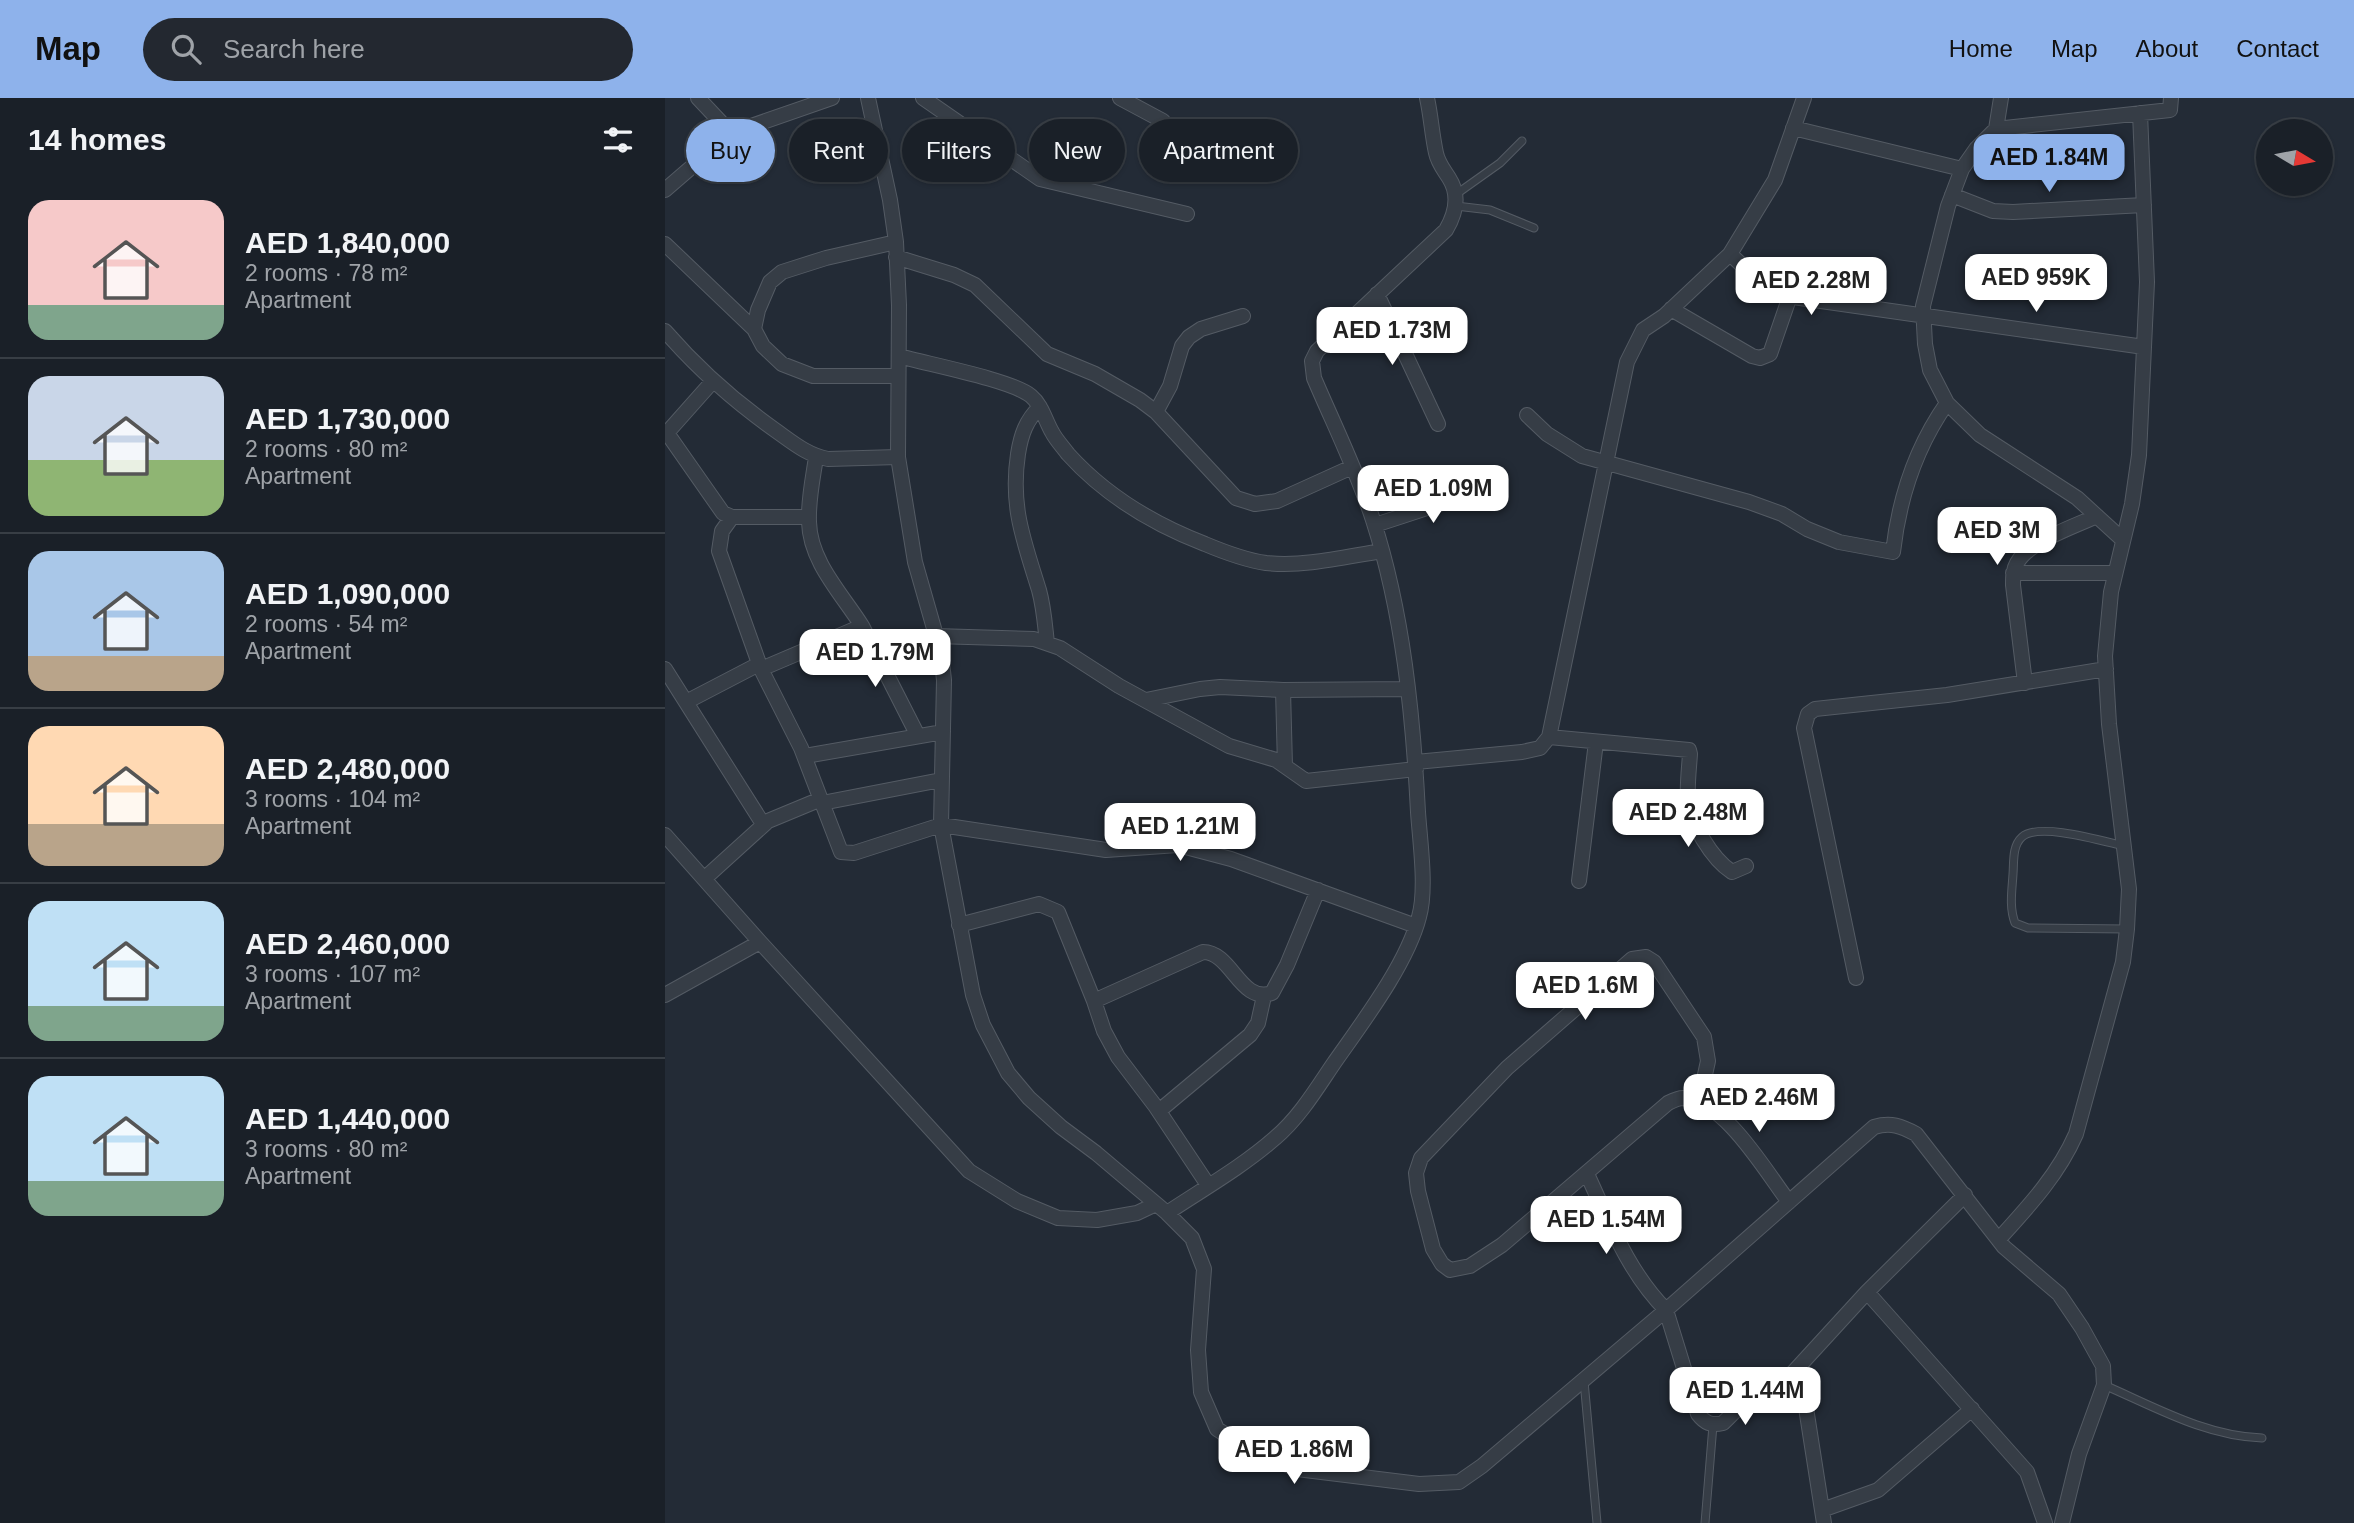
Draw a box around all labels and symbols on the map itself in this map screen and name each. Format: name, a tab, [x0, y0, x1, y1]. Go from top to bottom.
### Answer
north arrow	[2256, 119, 2333, 196]
pin: AED 1.84M	[1969, 134, 2129, 194]
pin: AED 959K	[1964, 254, 2108, 314]
pin: AED 2.28M	[1731, 258, 1891, 317]
pin: AED 1.73M	[1312, 308, 1472, 367]
pin: AED 1.09M	[1353, 466, 1513, 525]
pin: AED 3M	[1940, 508, 2054, 567]
pin: AED 1.79M	[795, 630, 955, 689]
pin: AED 2.48M	[1608, 790, 1768, 849]
pin: AED 1.21M	[1100, 804, 1260, 863]
pin: AED 1.6M	[1513, 962, 1657, 1022]
pin: AED 2.46M	[1679, 1074, 1839, 1134]
pin: AED 1.54M	[1526, 1196, 1686, 1256]
pin: AED 1.44M	[1665, 1368, 1825, 1427]
pin: AED 1.86M	[1214, 1426, 1374, 1486]

